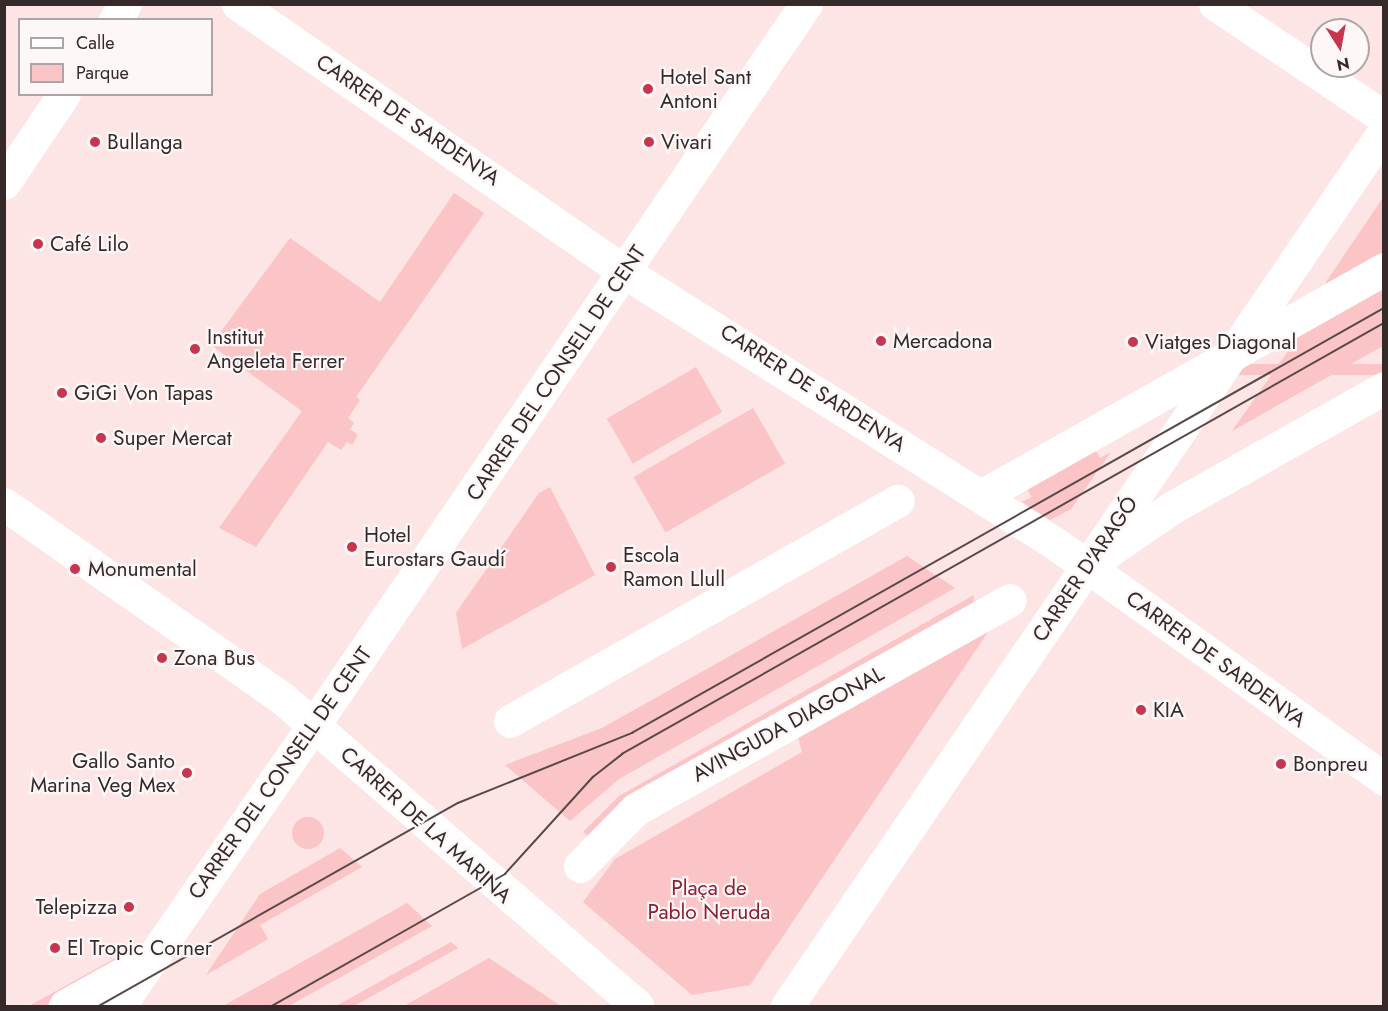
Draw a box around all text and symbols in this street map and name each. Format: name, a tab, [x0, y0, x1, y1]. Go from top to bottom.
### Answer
legend	[18, 18, 213, 96]
north arrow	[1310, 18, 1370, 78]
text: Calle	[76, 30, 115, 56]
street label: CARRER DE SARDENYA	[311, 49, 505, 191]
text: N	[1335, 52, 1352, 77]
text: Parque	[76, 60, 129, 86]
place label: Hotel Sant Antoni	[660, 64, 751, 114]
marker: Hotel Sant Antoni	[641, 82, 655, 96]
place label: Bullanga	[107, 129, 183, 155]
place label: Vivari	[661, 129, 712, 155]
marker: Bullanga	[88, 135, 102, 149]
marker: Vivari	[642, 135, 656, 149]
place label: Café Lilo	[50, 231, 129, 257]
marker: Café Lilo	[31, 237, 45, 251]
street label: CARRER DEL CONSELL DE CENT	[461, 241, 651, 505]
street label: CARRER DE SARDENYA	[716, 319, 910, 457]
place label: Institut Angeleta Ferrer	[207, 324, 345, 374]
place label: Mercadona	[893, 328, 992, 354]
place label: Viatges Diagonal	[1145, 329, 1296, 355]
marker: Mercadona	[874, 334, 888, 348]
marker: Viatges Diagonal	[1126, 335, 1140, 349]
marker: Institut Angeleta Ferrer	[188, 342, 202, 356]
place label: GiGi Von Tapas	[74, 380, 213, 406]
marker: GiGi Von Tapas	[55, 386, 69, 400]
place label: Super Mercat	[113, 425, 232, 451]
marker: Super Mercat	[94, 431, 108, 445]
street label: CARRER D'ARAGÓ	[1027, 492, 1143, 646]
place label: Hotel Eurostars Gaudí	[364, 522, 505, 572]
marker: Hotel Eurostars Gaudí	[345, 540, 359, 554]
place label: Escola Ramon Llull	[623, 542, 725, 592]
place label: Monumental	[88, 556, 197, 582]
marker: Monumental	[66, 560, 84, 578]
marker: Escola Ramon Llull	[604, 560, 618, 574]
street label: CARRER DE SARDENYA	[1121, 585, 1311, 733]
street label: CARRER DEL CONSELL DE CENT	[183, 642, 377, 904]
place label: Zona Bus	[174, 645, 255, 671]
marker: Zona Bus	[155, 651, 169, 665]
street label: AVINGUDA DIAGONAL	[688, 661, 888, 787]
place label: KIA	[1153, 697, 1184, 723]
marker: KIA	[1134, 703, 1148, 717]
street label: CARRER DE LA MARINA	[335, 742, 517, 908]
place label: Gallo Santo Marina Veg Mex	[30, 748, 175, 798]
place label: Bonpreu	[1293, 751, 1368, 777]
marker: Bonpreu	[1274, 757, 1288, 771]
marker: Gallo Santo Marina Veg Mex	[180, 766, 194, 780]
park label: Plaça de Pablo Neruda	[648, 875, 770, 925]
place label: Telepizza	[35, 894, 117, 920]
marker: Telepizza	[122, 900, 136, 914]
place label: El Tropic Corner	[67, 935, 212, 961]
marker: El Tropic Corner	[48, 941, 62, 955]

